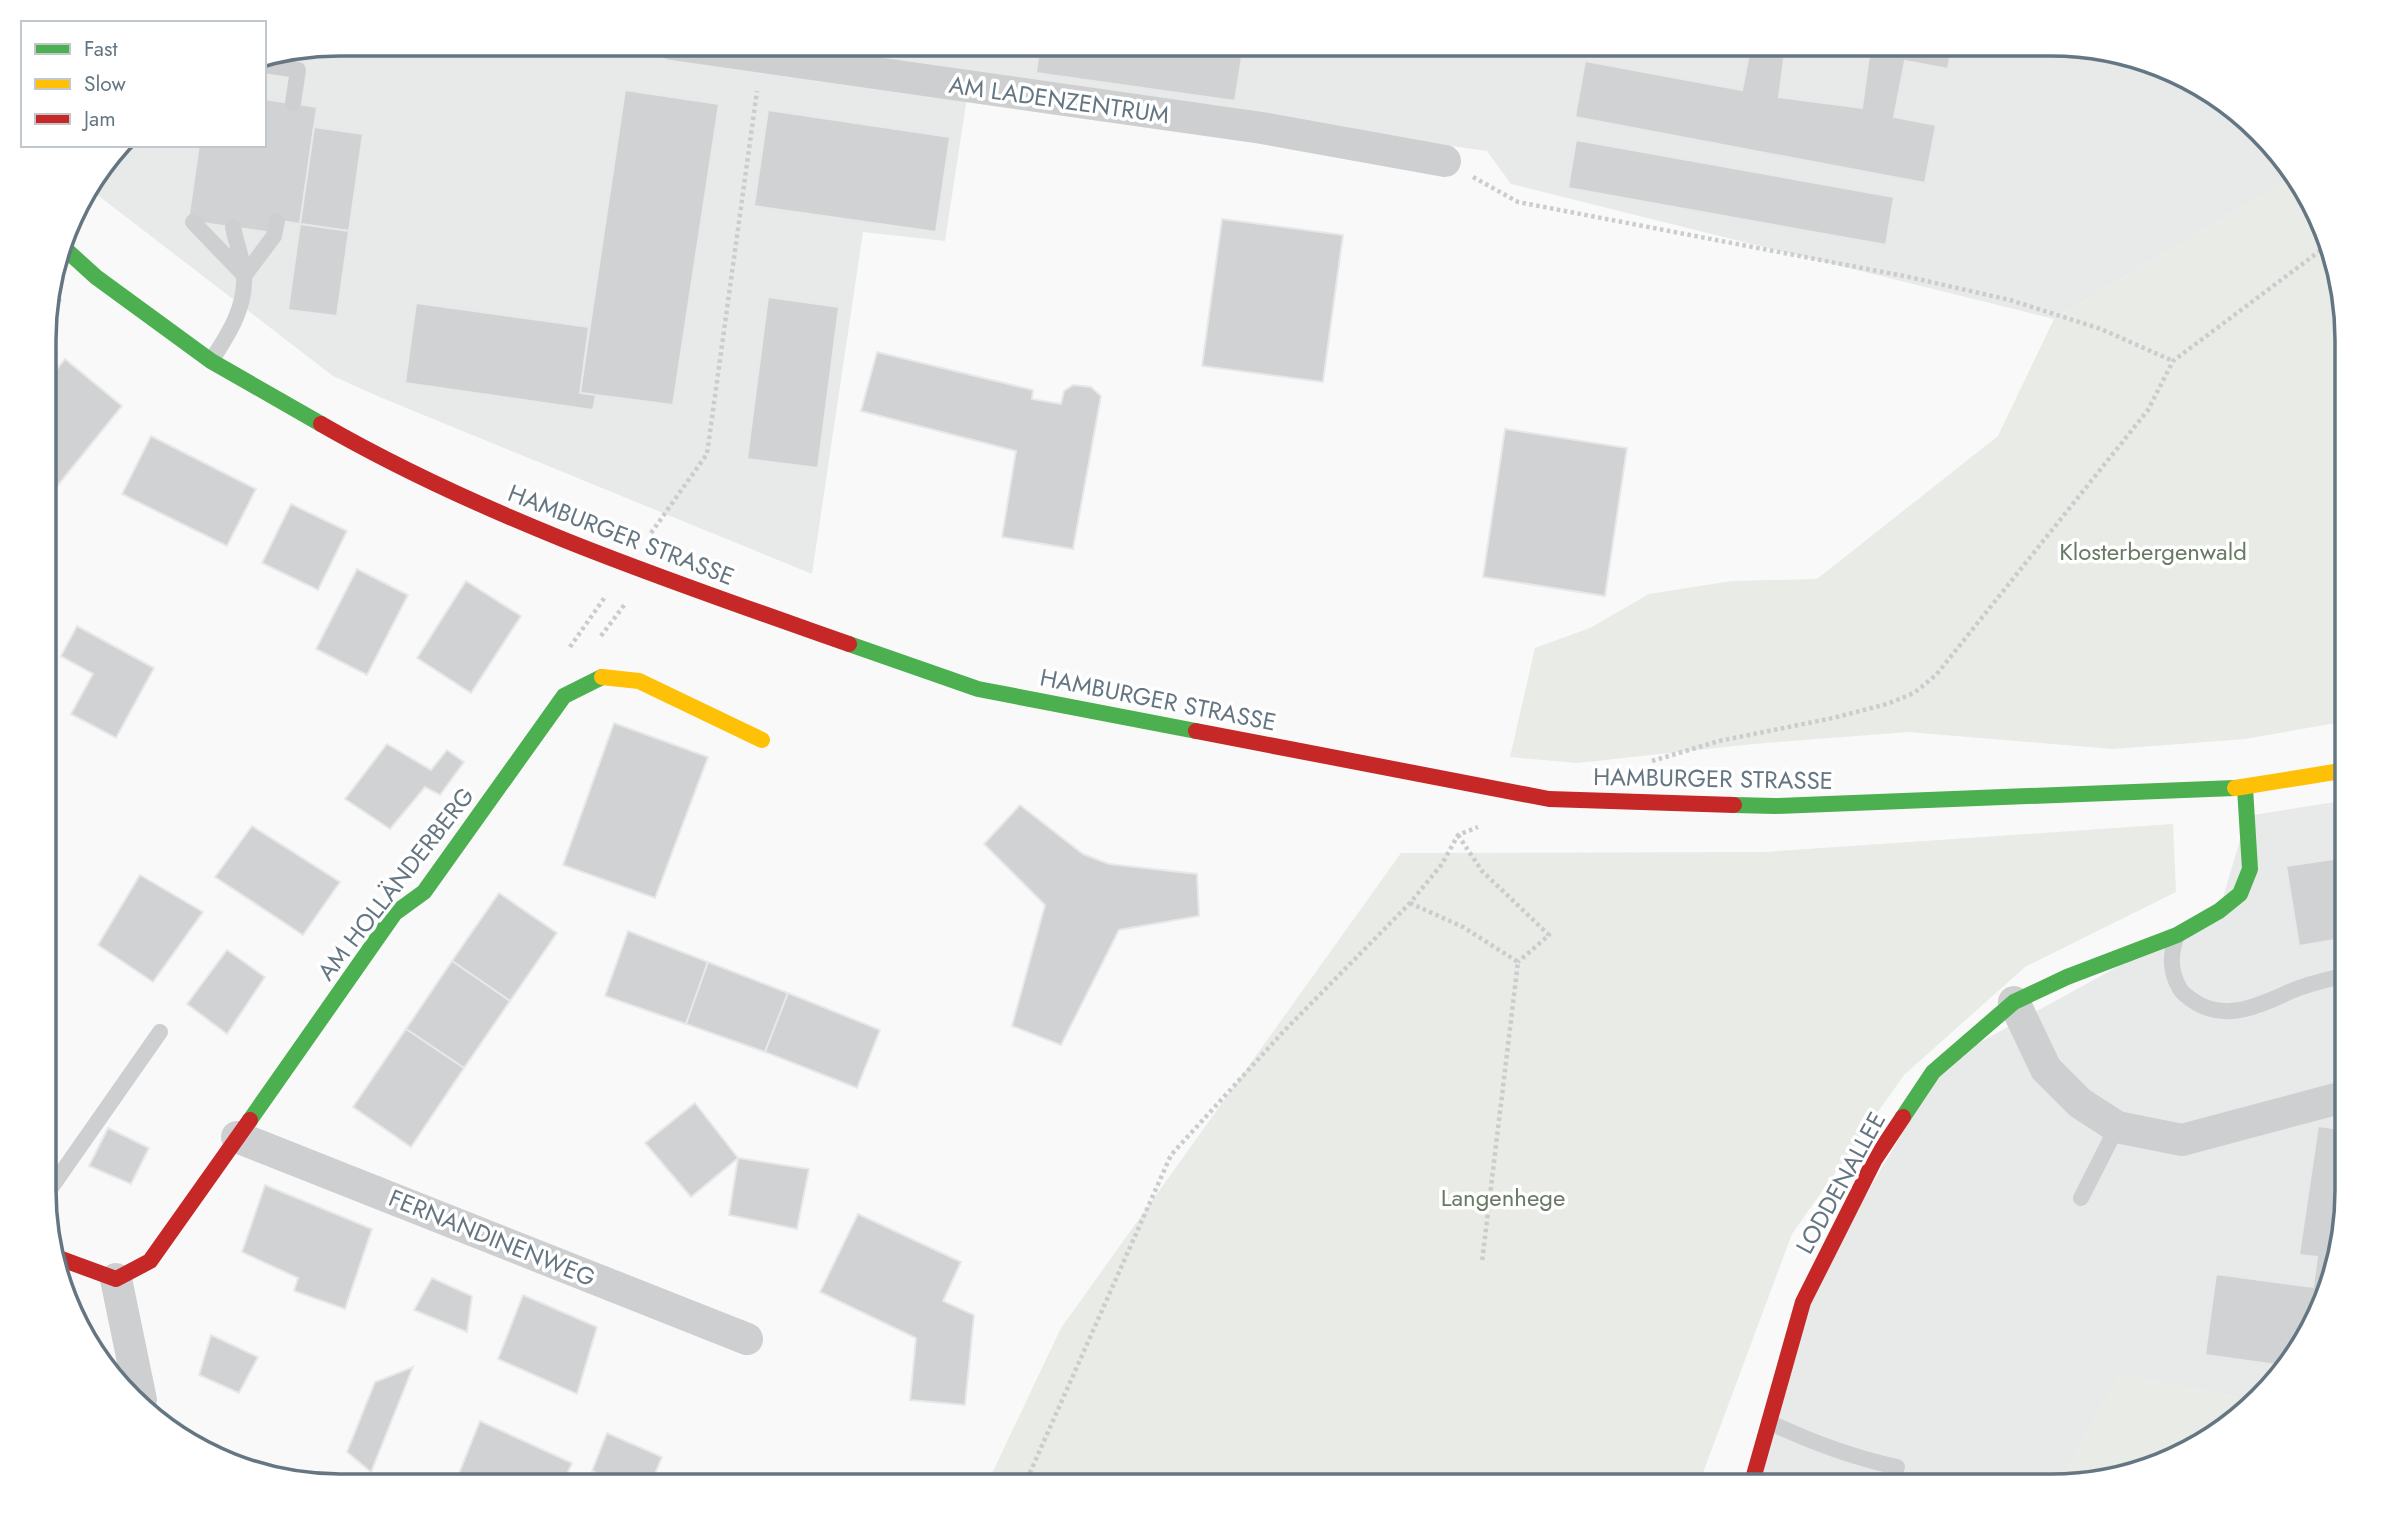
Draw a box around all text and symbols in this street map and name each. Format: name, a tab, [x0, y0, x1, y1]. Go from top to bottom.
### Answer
legend	[21, 21, 266, 147]
text: Fast	[84, 34, 117, 64]
street label: AM LADENZENTRUM	[947, 67, 1171, 132]
text: Slow	[84, 69, 126, 99]
text: Jam	[81, 104, 116, 134]
street label: HAMBURGER STRASSE	[503, 475, 739, 594]
park label: Klosterbergenwald	[2059, 534, 2247, 569]
street label: HAMBURGER STRASSE	[1037, 659, 1279, 740]
street label: HAMBURGER STRASSE	[1593, 759, 1833, 798]
street label: AM HOLLÄNDERBERG	[309, 780, 482, 988]
street label: LODDENALLEE	[1787, 1105, 1894, 1260]
street label: FERNANDINENWEG	[384, 1180, 601, 1295]
park label: Langenhege	[1441, 1180, 1565, 1215]

